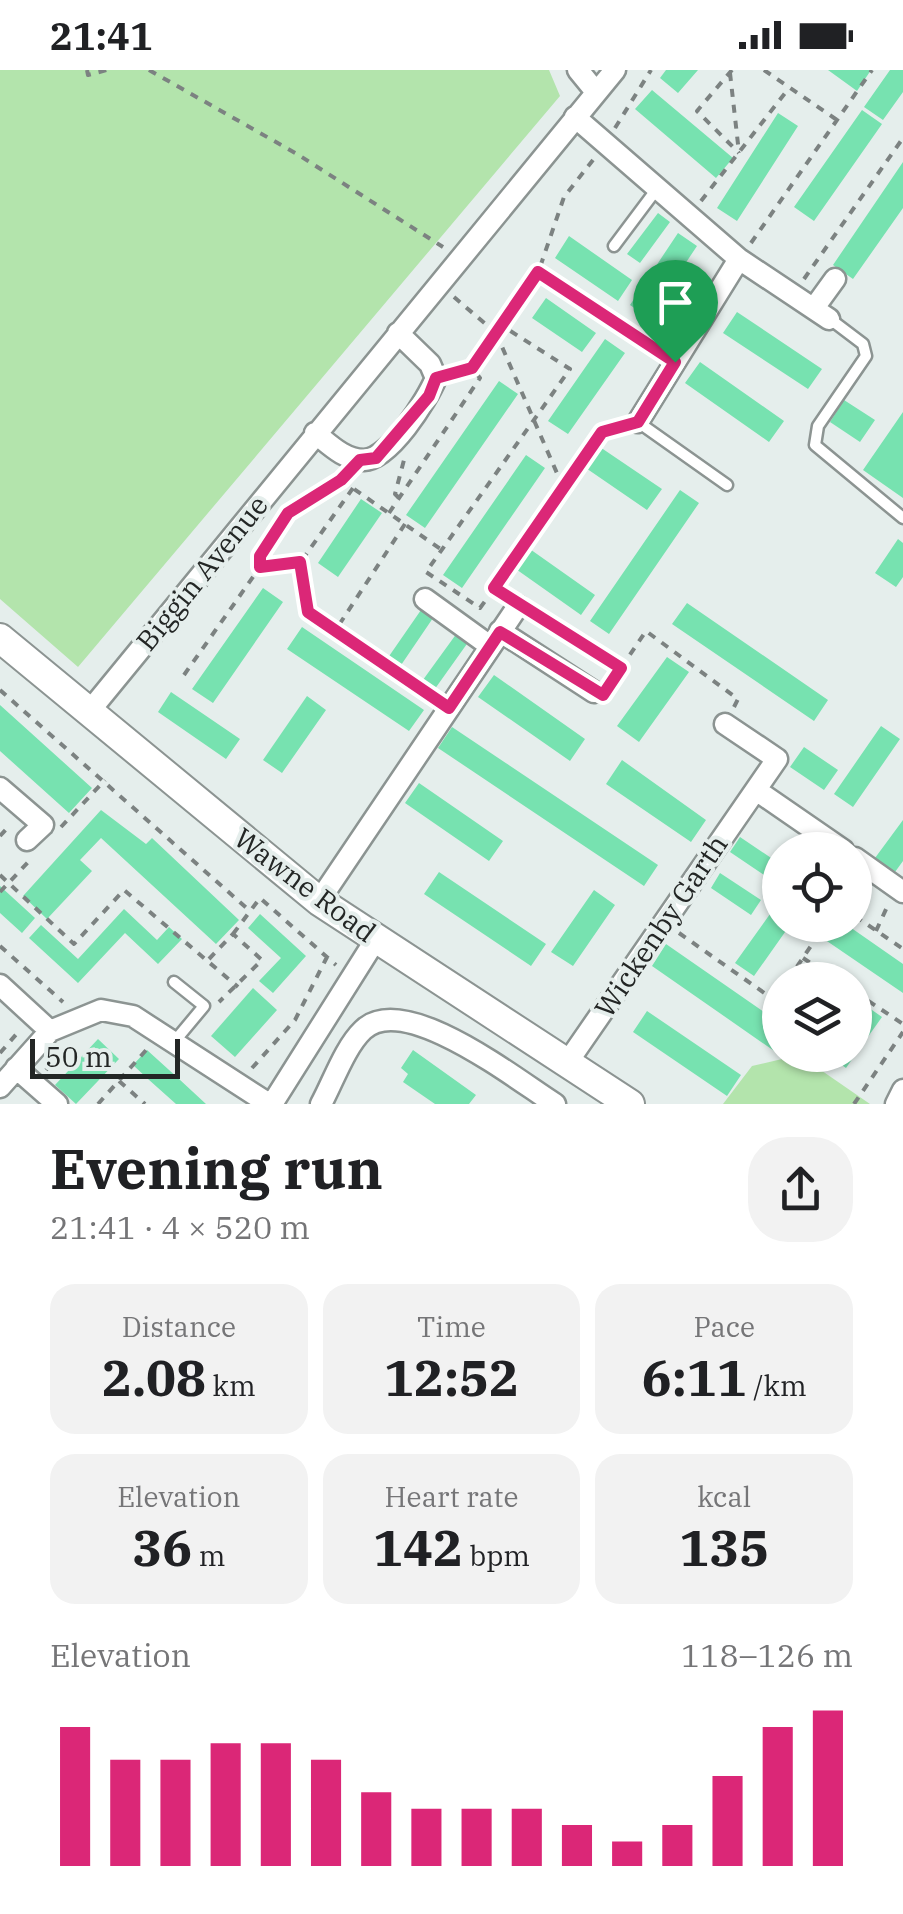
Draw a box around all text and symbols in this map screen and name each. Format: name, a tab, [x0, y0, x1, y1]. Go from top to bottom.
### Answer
text: 21:41	[50, 11, 153, 60]
pin	[633, 260, 718, 363]
icon: arrive	[648, 275, 703, 330]
street label: Biggin Avenue	[128, 487, 276, 658]
street label: Wawne Road	[227, 819, 384, 950]
street label: Wickenby Garth	[586, 827, 735, 1024]
map controls	[762, 832, 872, 1072]
button: locate	[762, 832, 872, 942]
button: layers	[762, 962, 872, 1072]
scale bar	[30, 1034, 180, 1078]
text: 50 m	[45, 1038, 112, 1075]
text: Evening run	[50, 1133, 383, 1204]
button: share	[748, 1137, 853, 1242]
text: 21:41 · 4 × 520 m	[50, 1206, 310, 1248]
text: Distance	[122, 1308, 236, 1345]
text: Time	[417, 1308, 486, 1345]
text: Pace	[693, 1308, 755, 1345]
text: 2.08	[102, 1345, 206, 1410]
text: 12:52	[384, 1345, 519, 1410]
text: 6:11	[642, 1345, 747, 1410]
text: km	[206, 1367, 256, 1404]
text: /km	[747, 1367, 807, 1404]
text: Elevation	[117, 1478, 241, 1515]
text: Heart rate	[385, 1478, 518, 1515]
text: kcal	[697, 1478, 751, 1515]
text: 36	[132, 1515, 192, 1580]
text: 142	[373, 1515, 463, 1580]
text: 135	[679, 1515, 769, 1580]
text: m	[192, 1537, 225, 1574]
text: bpm	[463, 1537, 530, 1574]
text: Elevation	[50, 1634, 191, 1676]
text: 118–126 m	[681, 1634, 853, 1676]

